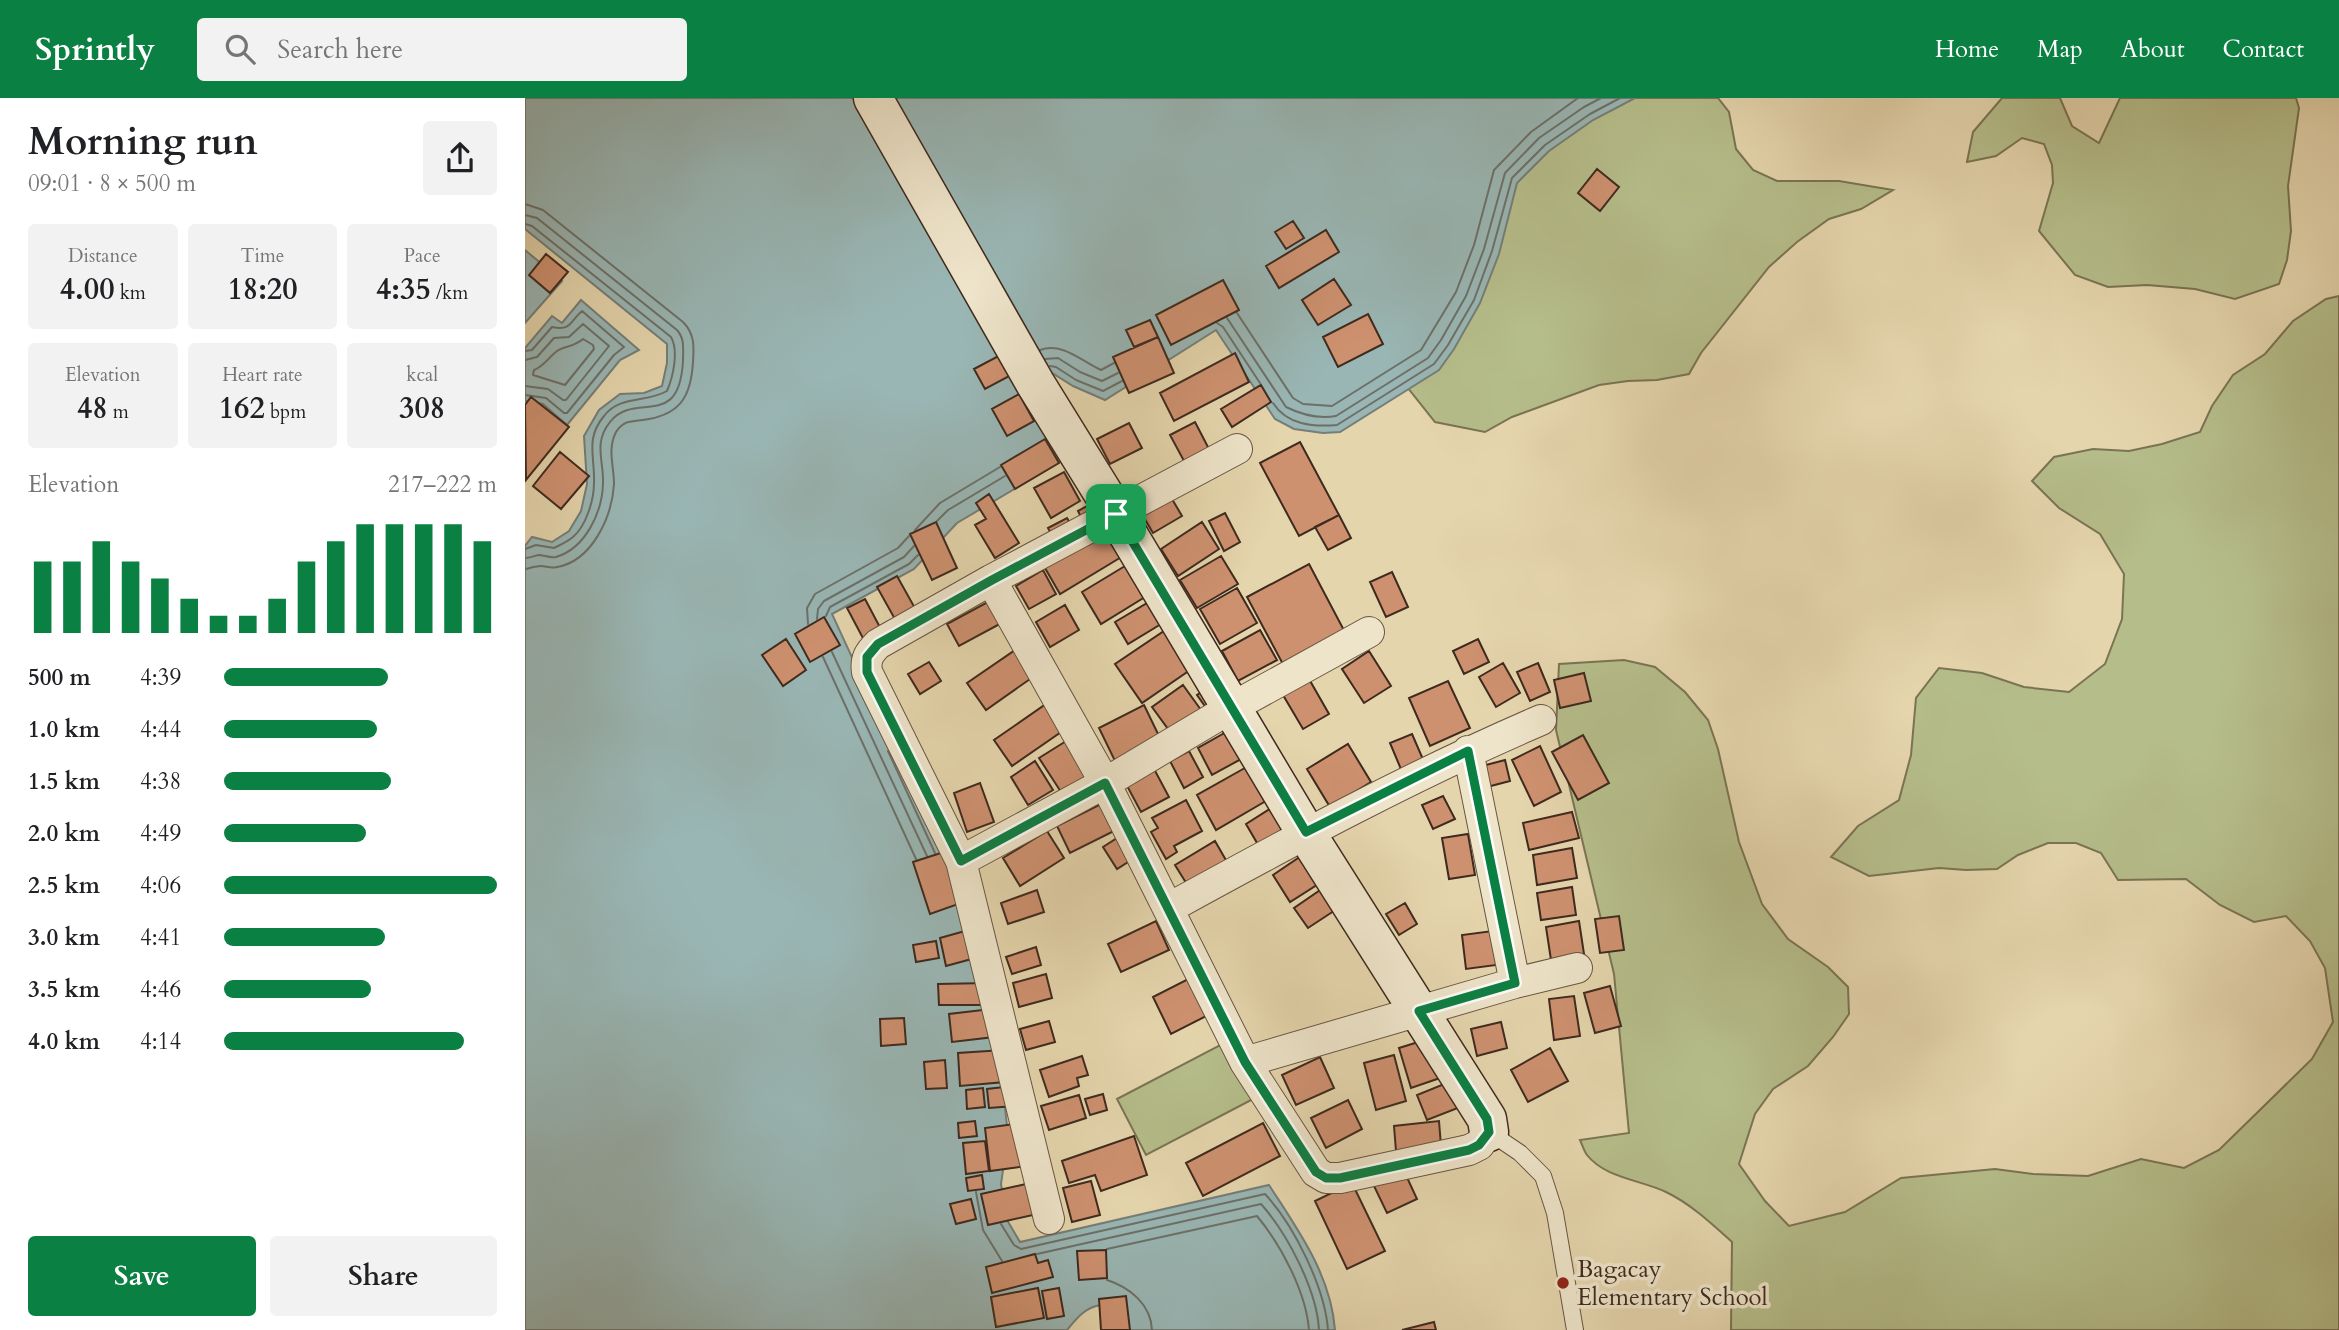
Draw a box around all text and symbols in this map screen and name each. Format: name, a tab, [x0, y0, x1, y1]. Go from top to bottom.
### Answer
search box	[197, 18, 687, 81]
text: Sprintly	[35, 27, 155, 72]
icon: search	[221, 30, 259, 68]
text: Search here	[277, 32, 403, 67]
text: Home	[1935, 33, 1999, 66]
text: Map	[2037, 33, 2083, 66]
text: About	[2121, 33, 2185, 66]
text: Contact	[2223, 33, 2304, 66]
text: Morning run	[28, 116, 258, 168]
button: share	[423, 121, 497, 195]
text: 09:01 · 8 × 500 m	[28, 168, 196, 199]
text: Distance	[68, 243, 138, 269]
text: Time	[241, 243, 284, 269]
text: Pace	[404, 243, 441, 269]
text: 4.00	[60, 269, 115, 310]
text: 18:20	[227, 269, 298, 310]
text: 4:35	[376, 269, 431, 310]
text: km	[115, 280, 146, 306]
text: /km	[431, 280, 468, 306]
text: Elevation	[65, 362, 141, 388]
text: Heart rate	[222, 362, 303, 388]
text: kcal	[406, 362, 438, 388]
text: 48	[77, 388, 108, 429]
text: 162	[219, 388, 265, 429]
text: 308	[399, 388, 445, 429]
text: m	[108, 399, 129, 425]
text: bpm	[265, 399, 306, 425]
text: Elevation	[28, 469, 119, 500]
text: 217–222 m	[388, 469, 497, 500]
pin	[1086, 484, 1146, 544]
icon: arrive	[1097, 495, 1135, 533]
text: 500 m	[28, 662, 91, 693]
text: 4:39	[140, 662, 181, 693]
text: 1.0 km	[28, 714, 100, 745]
text: 4:44	[140, 714, 181, 745]
text: 1.5 km	[28, 766, 100, 797]
text: 4:38	[140, 766, 181, 797]
text: 2.0 km	[28, 818, 100, 849]
text: 4:49	[140, 818, 181, 849]
text: 2.5 km	[28, 870, 100, 901]
text: 4:06	[140, 870, 181, 901]
text: 3.0 km	[28, 922, 100, 953]
text: 4:41	[140, 922, 181, 953]
text: 3.5 km	[28, 974, 100, 1005]
text: 4:46	[140, 974, 181, 1005]
text: 4.0 km	[28, 1026, 100, 1057]
text: 4:14	[140, 1026, 181, 1057]
button: Save	[28, 1236, 256, 1316]
button: Share	[270, 1236, 497, 1316]
place label: Bagacay Elementary School	[1577, 1253, 1768, 1314]
marker: Bagacay Elementary School	[1555, 1275, 1571, 1291]

